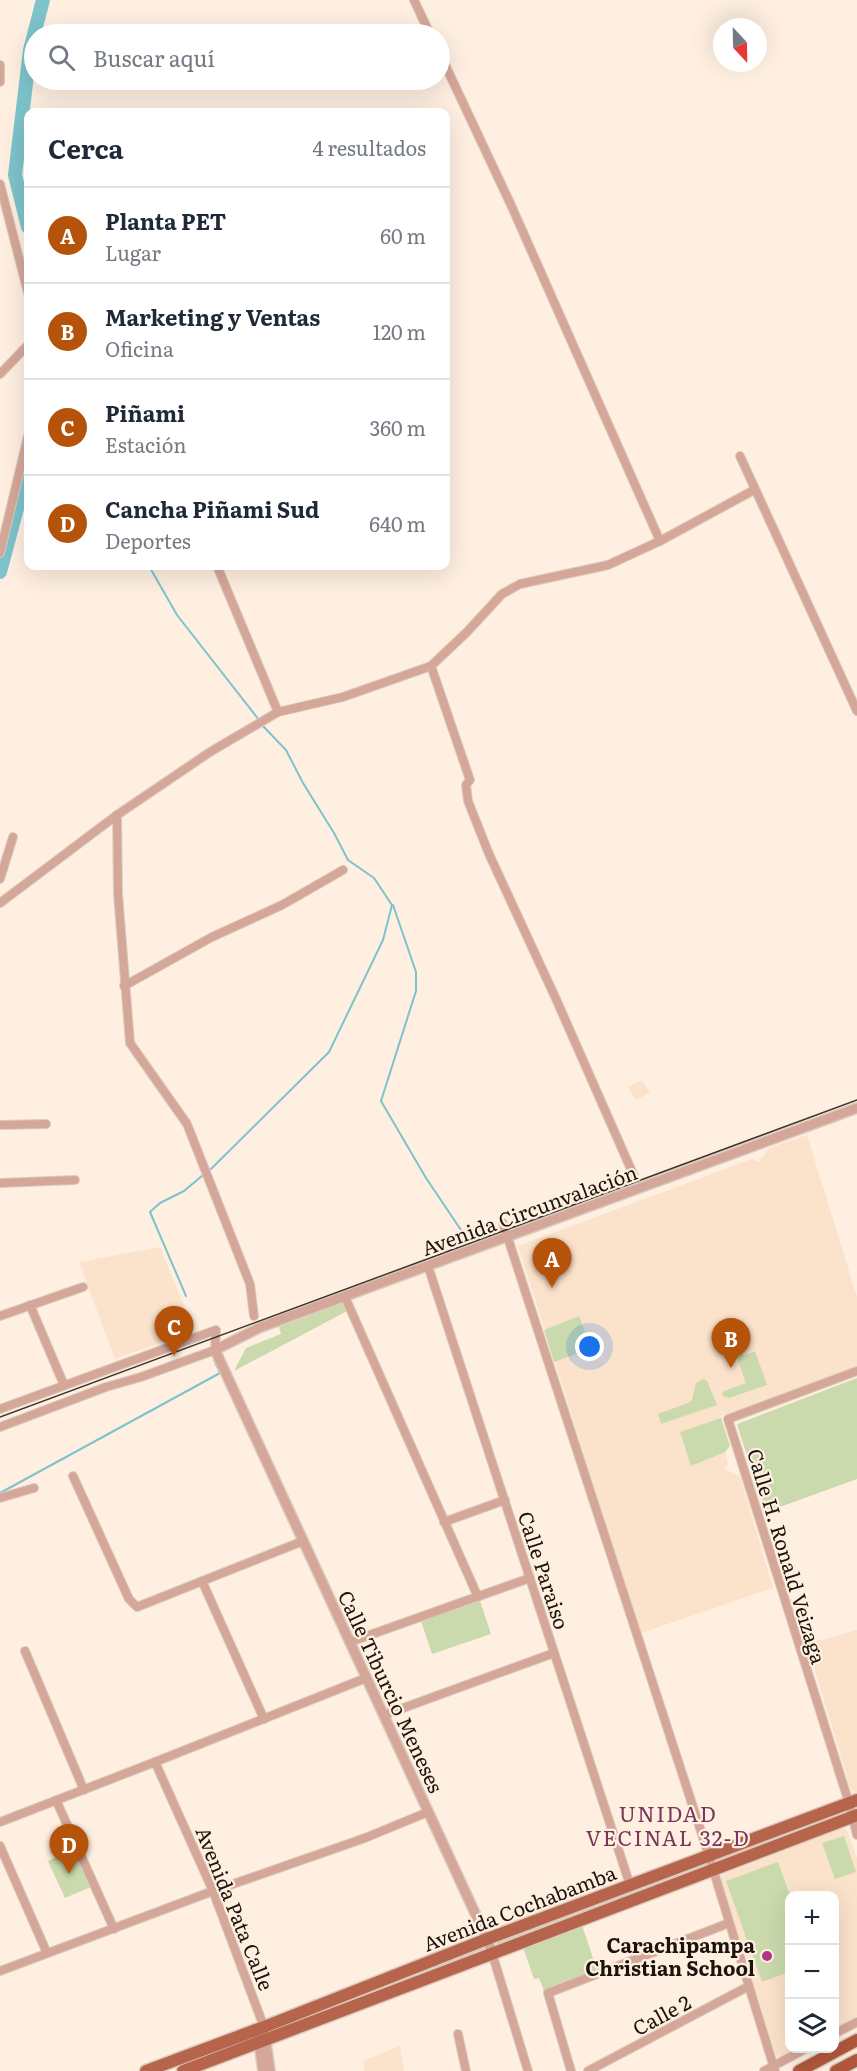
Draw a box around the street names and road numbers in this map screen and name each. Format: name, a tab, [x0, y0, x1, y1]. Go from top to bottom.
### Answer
street label: Avenida Circunvalación	[418, 1159, 640, 1259]
street label: Calle H. Ronald Veizaga	[741, 1445, 835, 1668]
street label: Calle Paraiso	[512, 1507, 578, 1633]
street label: Calle Tiburcio Meneses	[332, 1585, 452, 1797]
street label: Avenida Pata Calle	[189, 1822, 283, 1994]
street label: Avenida Cochabamba	[418, 1856, 620, 1958]
street label: Calle 2	[626, 1986, 696, 2042]

